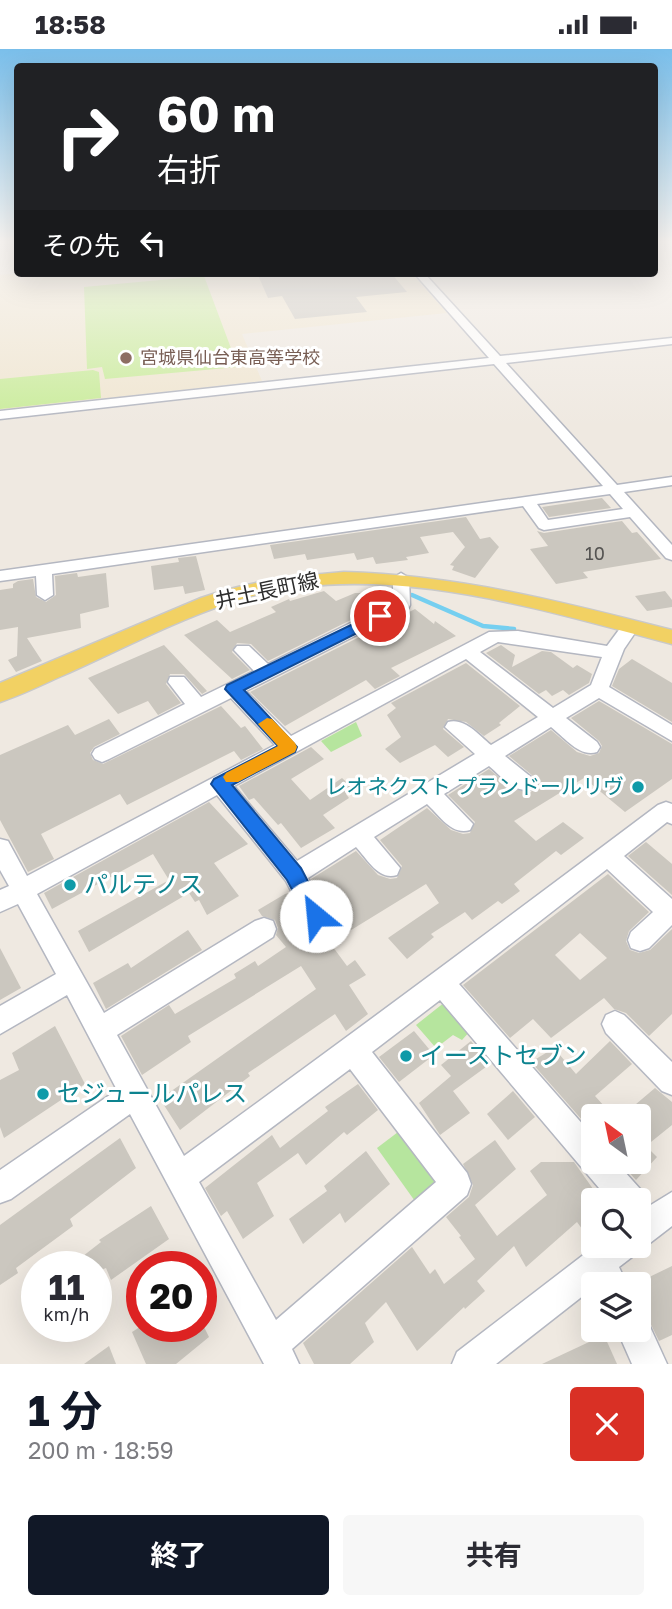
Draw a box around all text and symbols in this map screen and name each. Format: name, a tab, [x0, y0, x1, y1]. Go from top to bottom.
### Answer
text: 18:58	[35, 9, 106, 40]
text: 60 m	[157, 84, 275, 143]
icon: right	[42, 91, 133, 182]
text: 右折	[157, 150, 221, 188]
icon: left	[134, 224, 172, 262]
text: その先	[42, 230, 120, 261]
place label: 宮城県仙台東高等学校	[140, 346, 320, 368]
marker: 宮城県仙台東高等学校	[118, 350, 134, 366]
house number: 10	[585, 542, 605, 564]
street label: 井土長町線	[213, 566, 321, 614]
pin	[350, 586, 410, 646]
icon: arrive	[361, 597, 399, 635]
place label: レオネクスト プランドールリヴ	[325, 773, 624, 799]
marker: レオネクスト プランドールリヴ	[630, 779, 646, 795]
place label: パルテノス	[84, 869, 203, 898]
marker: パルテノス	[62, 877, 78, 893]
position arrow	[279, 879, 353, 953]
place label: イーストセブン	[420, 1040, 587, 1069]
marker: イーストセブン	[398, 1048, 414, 1064]
place label: セジュールパレス	[57, 1078, 247, 1107]
marker: セジュールパレス	[35, 1086, 51, 1102]
north arrow	[581, 1104, 651, 1174]
map controls	[581, 1104, 651, 1342]
button: search	[581, 1188, 651, 1258]
speed limit sign: 20	[126, 1251, 217, 1342]
text: 11	[48, 1266, 85, 1308]
button: layers	[581, 1272, 651, 1342]
text: km/h	[44, 1303, 89, 1325]
text: 1 分	[28, 1385, 102, 1435]
button: close	[570, 1387, 644, 1461]
text: 200 m · 18:59	[28, 1436, 174, 1464]
button: 終了	[28, 1515, 329, 1595]
button: 共有	[343, 1515, 644, 1595]

